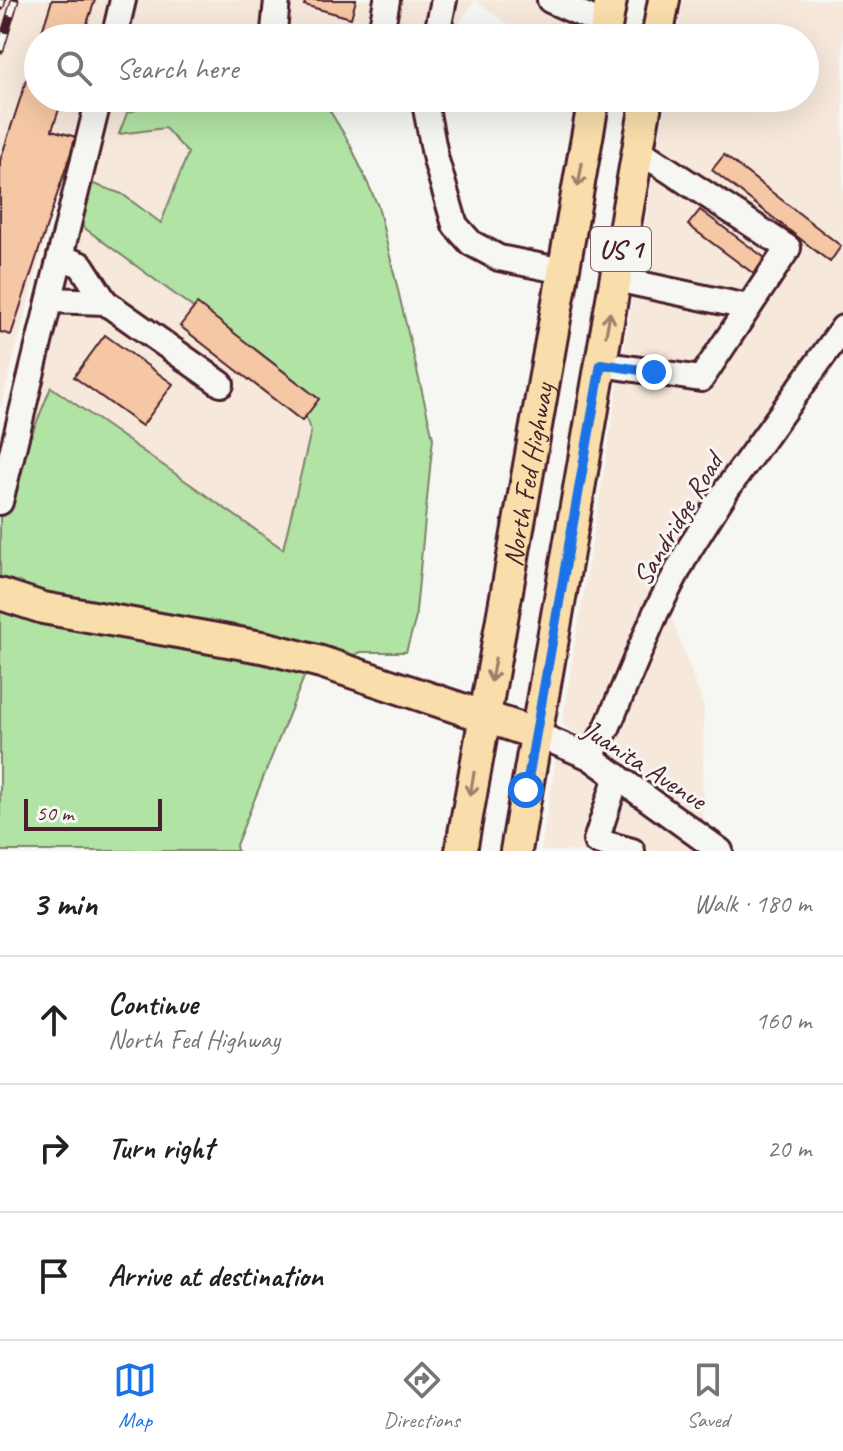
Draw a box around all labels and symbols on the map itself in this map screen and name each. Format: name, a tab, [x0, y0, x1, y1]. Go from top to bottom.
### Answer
one-way arrow	[572, 162, 587, 187]
road number: US 1	[591, 227, 651, 271]
one-way arrow	[601, 312, 616, 337]
route end	[636, 354, 672, 390]
street label: North Fed Highway	[495, 378, 562, 569]
street label: Sandridge Road	[624, 443, 733, 592]
one-way arrow	[484, 657, 499, 682]
street label: Juanita Avenue	[575, 710, 715, 818]
one-way arrow	[464, 771, 479, 796]
route start	[508, 772, 544, 808]
scale bar	[24, 795, 162, 831]

